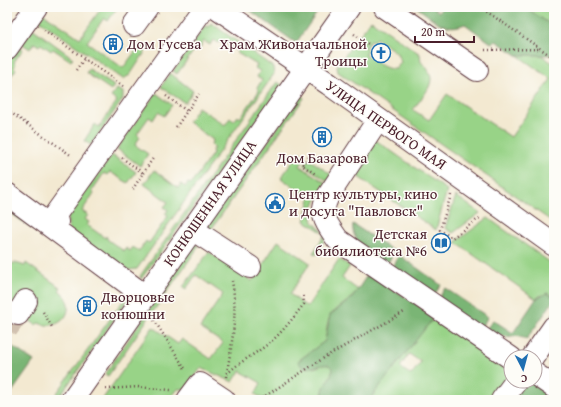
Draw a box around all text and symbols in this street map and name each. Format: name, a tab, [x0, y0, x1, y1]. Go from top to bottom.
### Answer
scale bar	[415, 18, 474, 44]
text: 20 m	[421, 23, 445, 40]
building icon: Дом Гусева	[102, 33, 124, 55]
place label: Дом Гусева	[126, 33, 202, 54]
place label: Храм Живоначальной Троицы	[220, 33, 367, 71]
church icon: Храм Живоначальной Троицы	[370, 42, 392, 64]
street label: УЛИЦА ПЕРВОГО МАЯ	[322, 75, 451, 174]
building icon: Дом Базарова	[311, 126, 333, 148]
street label: КОНЮШЕННАЯ УЛИЦА	[158, 135, 261, 270]
place label: Дом Базарова	[276, 147, 368, 168]
place label: Центр культуры, кино и досуга "Павловск"	[289, 183, 438, 221]
public building icon: Центр культуры, кино и досуга "Павловск"	[264, 192, 286, 214]
place label: Детская бибилиотека №6	[315, 223, 427, 261]
library icon: Детская бибилиотека №6	[430, 232, 452, 254]
place label: Дворцовые конюшни	[100, 286, 175, 324]
building icon: Дворцовые конюшни	[76, 295, 98, 317]
north arrow	[503, 349, 543, 389]
text: С	[520, 371, 528, 387]

